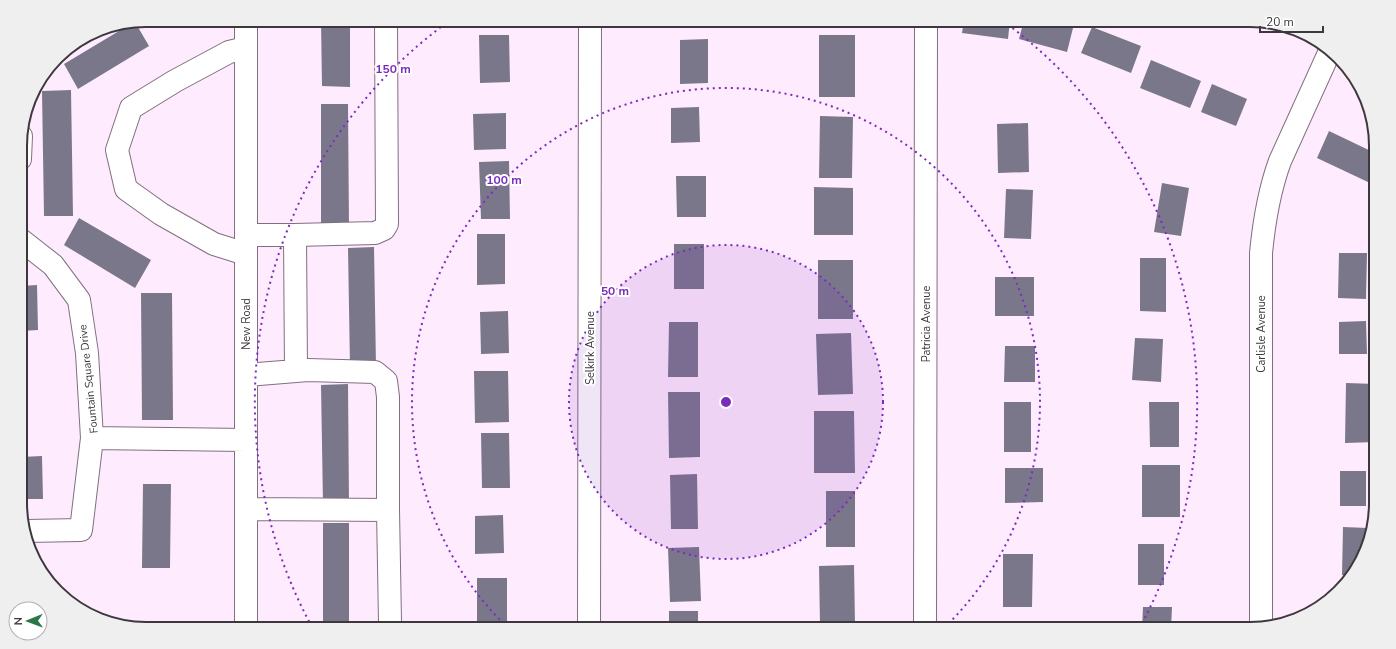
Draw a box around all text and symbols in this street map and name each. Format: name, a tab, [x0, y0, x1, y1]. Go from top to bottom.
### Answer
scale bar	[1260, 8, 1323, 34]
text: 20 m	[1266, 14, 1294, 30]
text: 150 m	[375, 61, 411, 77]
text: 100 m	[486, 172, 522, 188]
text: 50 m	[601, 283, 629, 299]
street label: Patricia Avenue	[919, 286, 934, 362]
street label: Carlisle Avenue	[1254, 295, 1269, 373]
street label: New Road	[239, 298, 254, 350]
street label: Selkirk Avenue	[583, 311, 598, 385]
street label: Fountain Square Drive	[75, 324, 102, 434]
centre of rings	[719, 395, 733, 409]
north arrow	[8, 601, 48, 641]
text: N	[11, 617, 26, 625]

